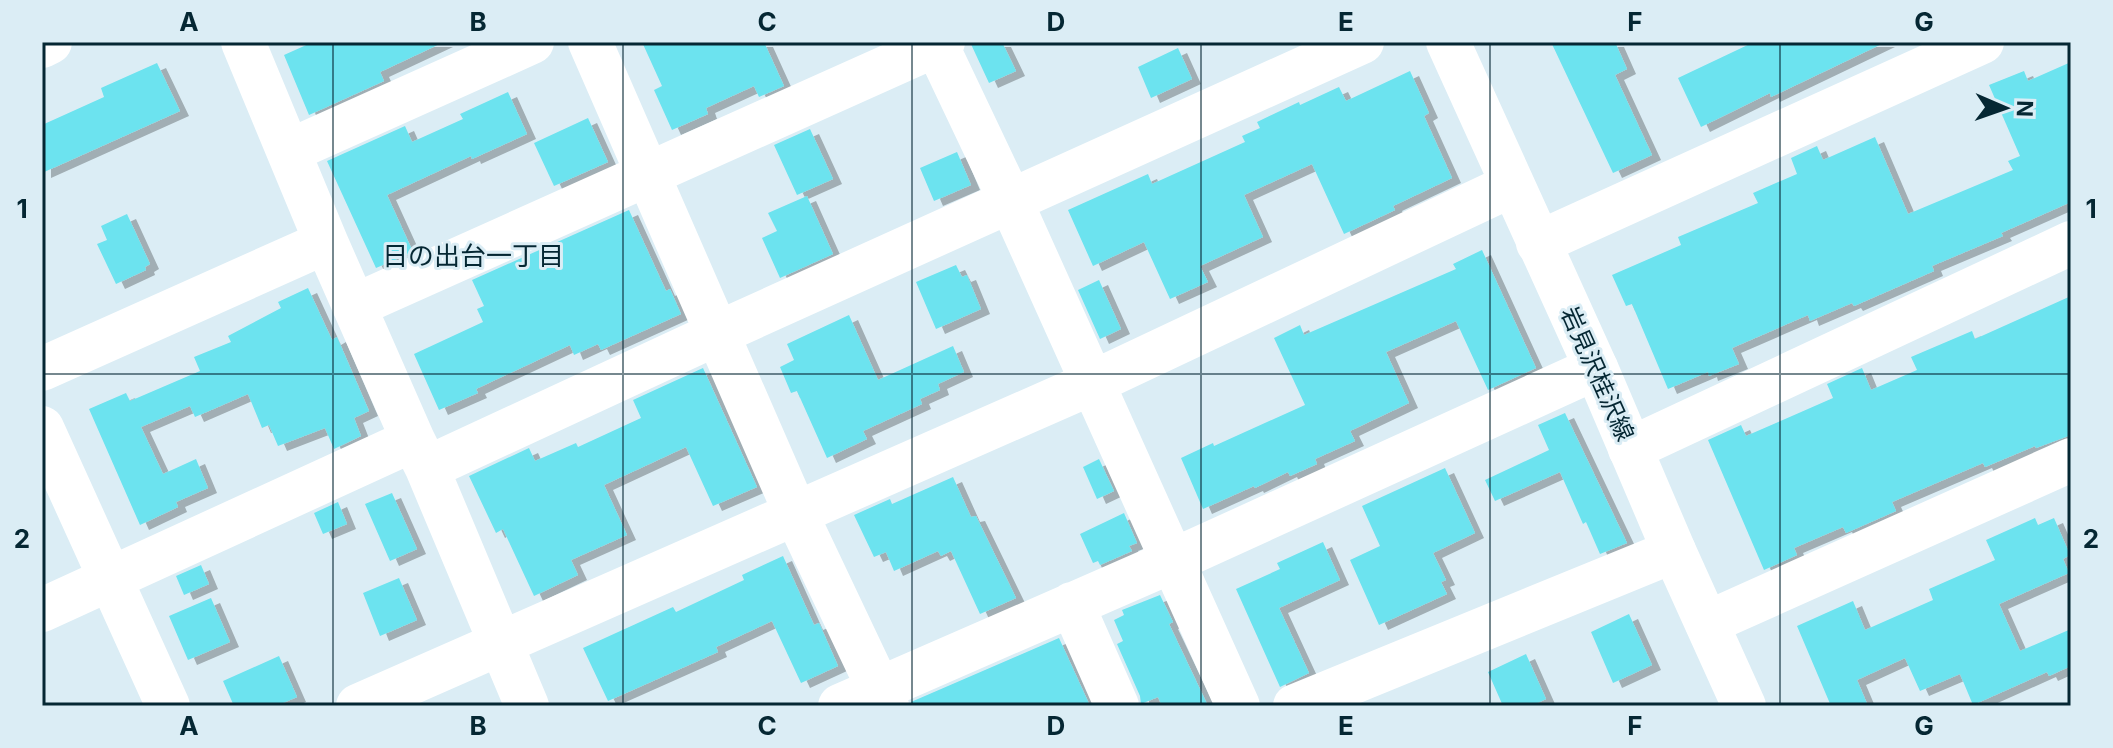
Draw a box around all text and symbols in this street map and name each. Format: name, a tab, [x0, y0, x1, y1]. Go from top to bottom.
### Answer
text: A	[179, 6, 199, 37]
text: B	[469, 6, 487, 37]
text: C	[757, 6, 777, 37]
text: D	[1047, 6, 1065, 37]
text: E	[1338, 6, 1354, 37]
text: F	[1627, 6, 1643, 37]
text: G	[1914, 6, 1934, 37]
north arrow	[1965, 68, 2045, 148]
text: N	[2012, 100, 2038, 118]
text: 1	[16, 193, 28, 224]
text: 1	[2085, 193, 2097, 224]
district label: 日の出台一丁目	[382, 240, 564, 271]
street label: 岩見沢桂沢線	[1555, 302, 1640, 445]
text: 2	[14, 523, 30, 554]
text: 2	[2083, 523, 2099, 554]
text: A	[179, 710, 199, 741]
text: B	[469, 710, 487, 741]
text: C	[757, 710, 777, 741]
text: D	[1047, 710, 1065, 741]
text: E	[1338, 710, 1354, 741]
text: F	[1627, 710, 1643, 741]
text: G	[1914, 710, 1934, 741]

